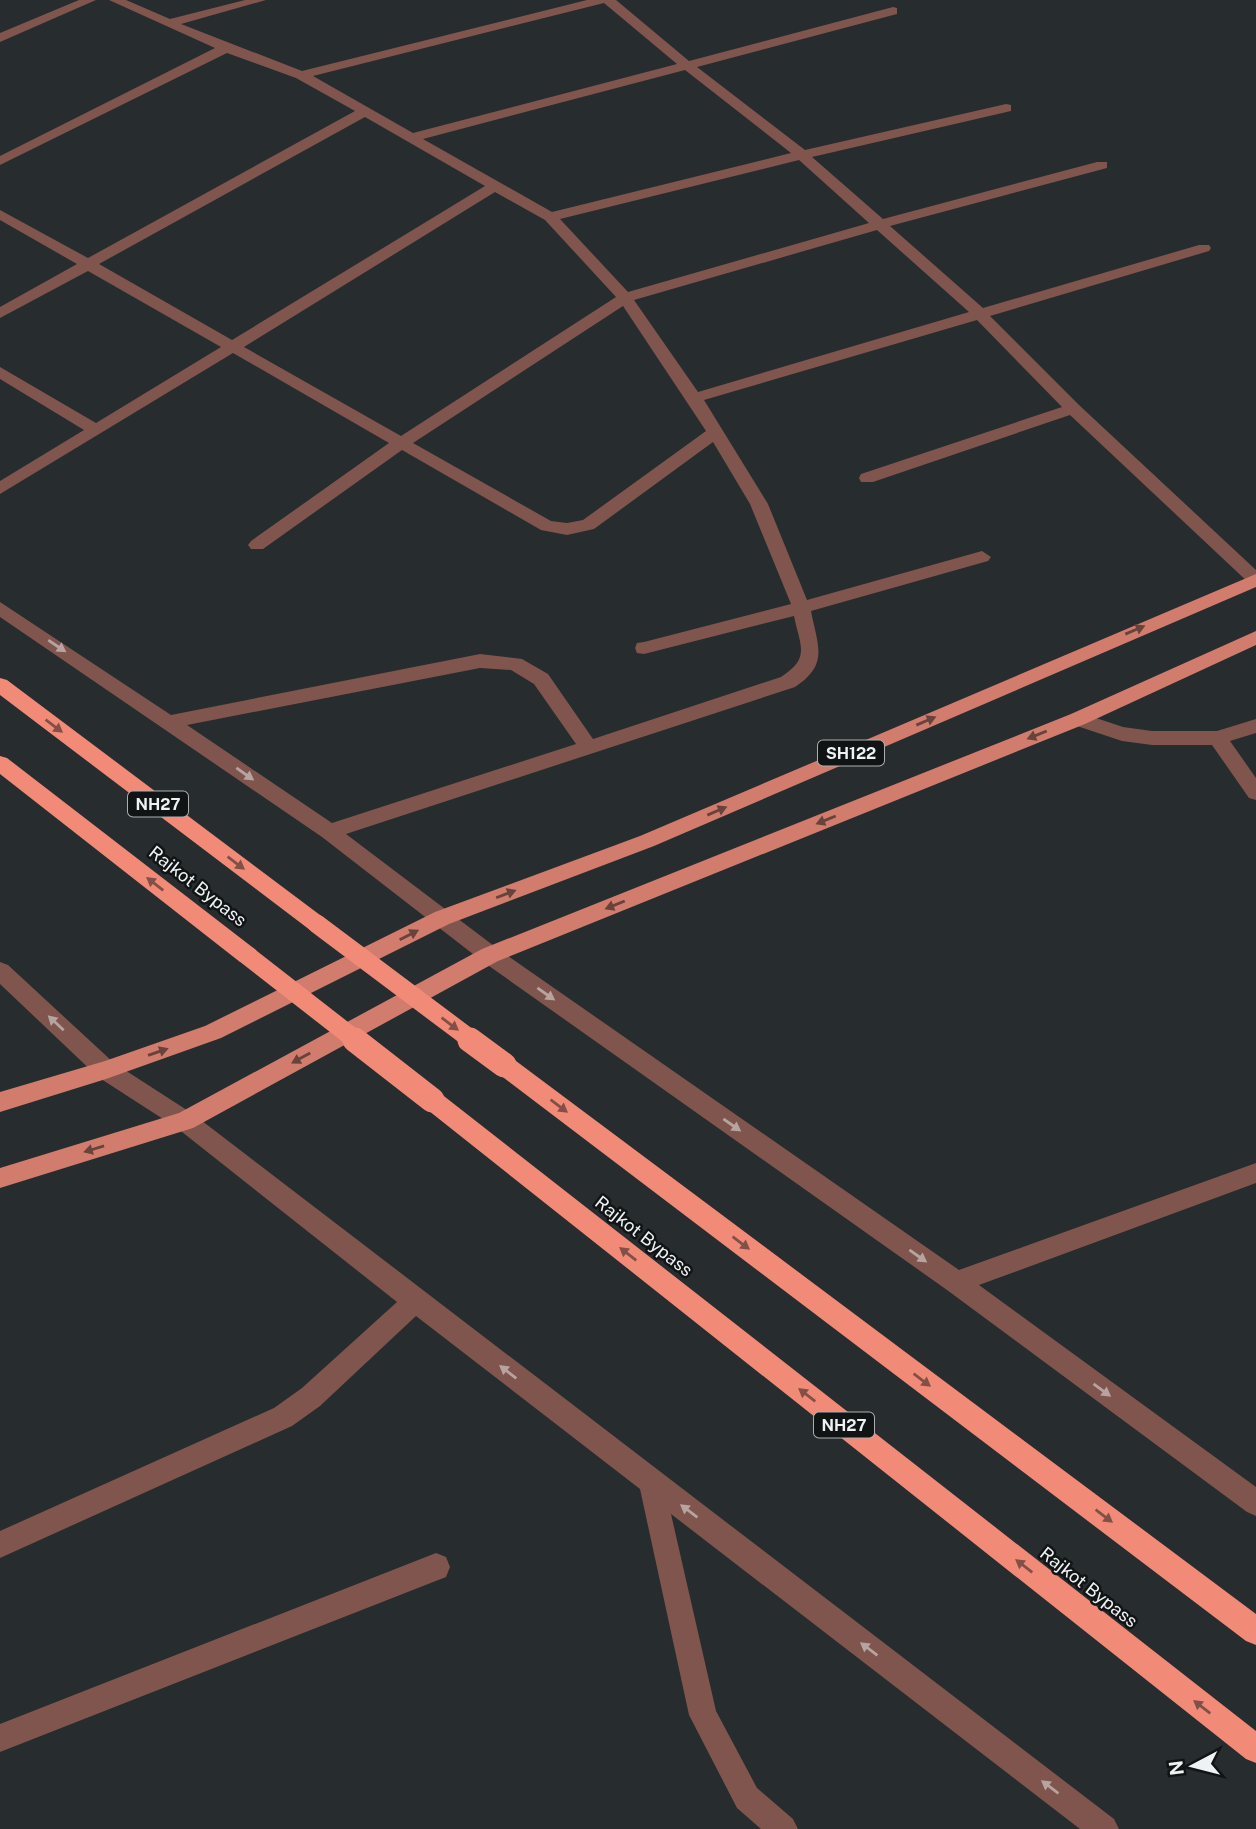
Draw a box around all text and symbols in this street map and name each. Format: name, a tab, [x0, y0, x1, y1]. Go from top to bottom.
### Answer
one-way arrow	[1125, 625, 1146, 636]
one-way arrow	[48, 639, 66, 653]
one-way arrow	[916, 715, 937, 726]
one-way arrow	[45, 718, 63, 733]
one-way arrow	[1027, 730, 1048, 741]
road number: SH122	[818, 740, 884, 766]
one-way arrow	[235, 767, 254, 780]
road number: NH27	[128, 792, 188, 817]
one-way arrow	[707, 805, 728, 816]
one-way arrow	[816, 815, 837, 826]
street label: Rajkot Bypass	[145, 841, 251, 931]
one-way arrow	[227, 855, 245, 869]
one-way arrow	[147, 876, 165, 891]
one-way arrow	[495, 888, 516, 899]
one-way arrow	[605, 900, 626, 911]
one-way arrow	[399, 929, 419, 941]
one-way arrow	[537, 987, 555, 1001]
one-way arrow	[48, 1016, 65, 1032]
one-way arrow	[440, 1017, 459, 1031]
one-way arrow	[148, 1046, 169, 1057]
one-way arrow	[291, 1051, 311, 1063]
one-way arrow	[550, 1098, 568, 1112]
one-way arrow	[723, 1118, 741, 1132]
one-way arrow	[84, 1144, 105, 1155]
street label: Rajkot Bypass	[591, 1191, 697, 1281]
one-way arrow	[731, 1235, 749, 1250]
one-way arrow	[619, 1248, 637, 1262]
one-way arrow	[909, 1249, 927, 1263]
one-way arrow	[499, 1366, 517, 1380]
one-way arrow	[913, 1372, 931, 1386]
one-way arrow	[1093, 1383, 1111, 1397]
one-way arrow	[798, 1388, 816, 1403]
road number: NH27	[814, 1413, 874, 1438]
one-way arrow	[680, 1503, 698, 1518]
one-way arrow	[1095, 1509, 1113, 1523]
street label: Rajkot Bypass	[1036, 1542, 1142, 1632]
one-way arrow	[1015, 1559, 1033, 1574]
one-way arrow	[860, 1642, 878, 1656]
one-way arrow	[1194, 1700, 1212, 1715]
north arrow	[1158, 1731, 1228, 1801]
text: N	[1164, 1759, 1188, 1777]
one-way arrow	[1041, 1780, 1059, 1795]

